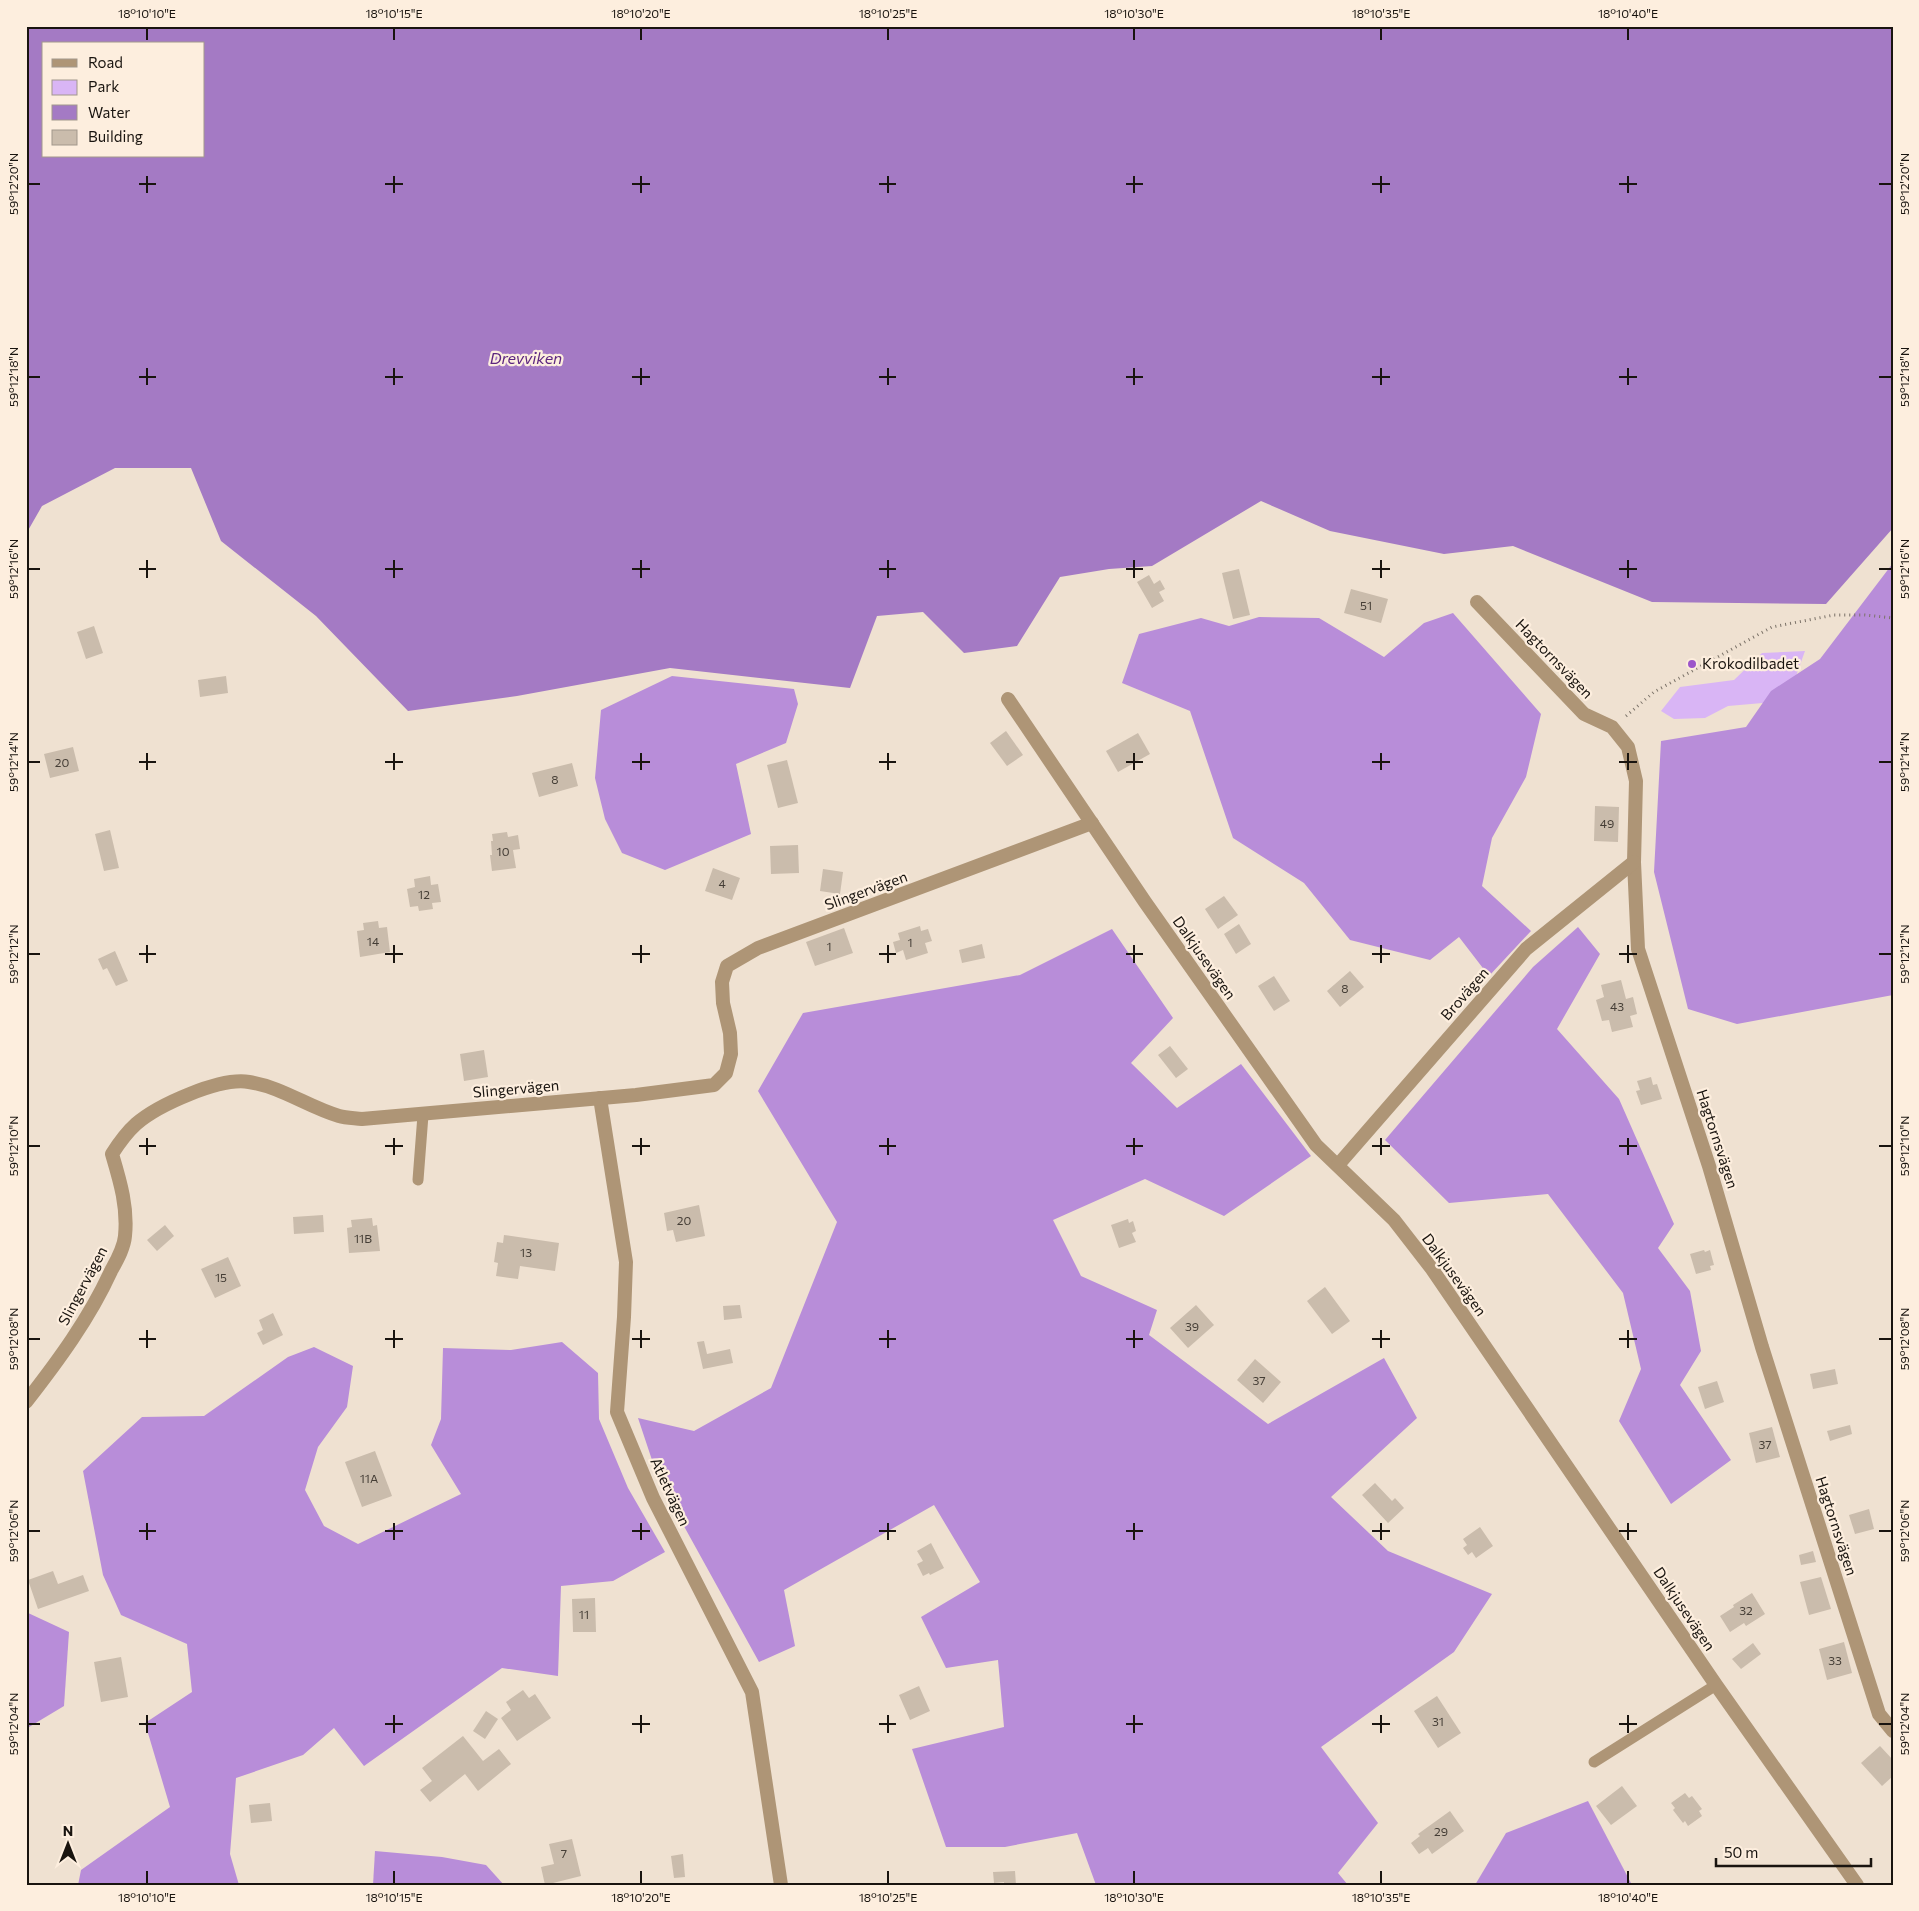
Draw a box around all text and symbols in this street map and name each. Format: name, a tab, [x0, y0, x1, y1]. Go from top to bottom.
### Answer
text: 18°10'10"E	[118, 6, 176, 20]
text: 18°10'15"E	[365, 6, 423, 20]
text: 18°10'20"E	[611, 6, 671, 20]
text: 18°10'25"E	[859, 6, 917, 20]
text: 18°10'30"E	[1104, 6, 1164, 20]
text: 18°10'35"E	[1352, 6, 1410, 20]
text: 18°10'40"E	[1598, 6, 1658, 20]
legend	[42, 42, 205, 158]
text: Road	[88, 53, 123, 71]
text: Park	[88, 77, 119, 95]
text: Water	[88, 103, 130, 121]
text: Building	[88, 127, 143, 145]
text: 59°12'20"N	[6, 153, 20, 215]
text: 59°12'20"N	[1897, 153, 1911, 215]
text: 59°12'18"N	[6, 347, 20, 407]
text: 59°12'18"N	[1897, 347, 1911, 407]
water label: Drevviken	[490, 348, 562, 367]
text: 59°12'16"N	[6, 539, 20, 599]
text: 59°12'16"N	[1897, 539, 1911, 599]
house number: 51	[1360, 598, 1372, 612]
street label: Hagtornsvägen	[1512, 615, 1597, 702]
place label: Krokodilbadet	[1702, 654, 1799, 672]
marker: Krokodilbadet	[1686, 658, 1698, 670]
text: 59°12'14"N	[6, 732, 20, 792]
text: 59°12'14"N	[1897, 732, 1911, 792]
house number: 20	[55, 755, 69, 769]
house number: 8	[551, 772, 559, 786]
house number: 49	[1600, 816, 1614, 830]
house number: 10	[497, 844, 510, 858]
street label: Slingervägen	[822, 867, 910, 913]
house number: 4	[718, 876, 726, 890]
house number: 12	[418, 887, 430, 901]
street label: Dalkjusevägen	[1170, 912, 1240, 1002]
text: 59°12'12"N	[6, 924, 20, 984]
text: 59°12'12"N	[1897, 924, 1911, 984]
house number: 14	[367, 934, 379, 948]
house number: 1	[907, 935, 913, 949]
house number: 1	[826, 939, 832, 953]
street label: Brovägen	[1436, 963, 1492, 1023]
house number: 8	[1341, 981, 1349, 995]
house number: 43	[1610, 999, 1624, 1013]
street label: Slingervägen	[472, 1075, 560, 1101]
street label: Hagtornsvägen	[1693, 1087, 1742, 1191]
text: 59°12'10"N	[6, 1116, 20, 1176]
text: 59°12'10"N	[1897, 1116, 1911, 1176]
house number: 20	[677, 1213, 691, 1227]
street label: Dalkjusevägen	[1419, 1230, 1491, 1319]
house number: 11B	[354, 1231, 372, 1245]
street label: Slingervägen	[54, 1243, 110, 1328]
house number: 13	[520, 1245, 532, 1259]
house number: 15	[215, 1270, 227, 1284]
text: 59°12'08"N	[6, 1308, 20, 1370]
text: 59°12'08"N	[1897, 1308, 1911, 1370]
house number: 39	[1185, 1319, 1199, 1333]
house number: 37	[1252, 1373, 1266, 1387]
house number: 37	[1758, 1437, 1772, 1451]
street label: Atletvägen	[647, 1454, 695, 1529]
house number: 11A	[360, 1471, 378, 1485]
street label: Hagtornsvägen	[1812, 1474, 1861, 1578]
text: 59°12'06"N	[6, 1500, 20, 1562]
text: 59°12'06"N	[1897, 1500, 1911, 1562]
street label: Dalkjusevägen	[1650, 1563, 1720, 1654]
house number: 32	[1739, 1603, 1753, 1617]
house number: 11	[579, 1607, 589, 1621]
house number: 33	[1828, 1653, 1842, 1667]
text: 59°12'04"N	[6, 1693, 20, 1755]
text: 59°12'04"N	[1897, 1693, 1911, 1755]
house number: 31	[1432, 1714, 1444, 1728]
north arrow	[42, 1818, 92, 1868]
text: N	[63, 1822, 73, 1839]
house number: 29	[1434, 1824, 1448, 1838]
scale bar	[1716, 1836, 1872, 1868]
text: 50 m	[1724, 1843, 1758, 1861]
house number: 7	[561, 1846, 567, 1860]
text: 18°10'10"E	[118, 1890, 176, 1904]
text: 18°10'15"E	[365, 1890, 423, 1904]
text: 18°10'20"E	[611, 1890, 671, 1904]
text: 18°10'25"E	[859, 1890, 917, 1904]
text: 18°10'30"E	[1104, 1890, 1164, 1904]
text: 18°10'35"E	[1352, 1890, 1410, 1904]
text: 18°10'40"E	[1598, 1890, 1658, 1904]

